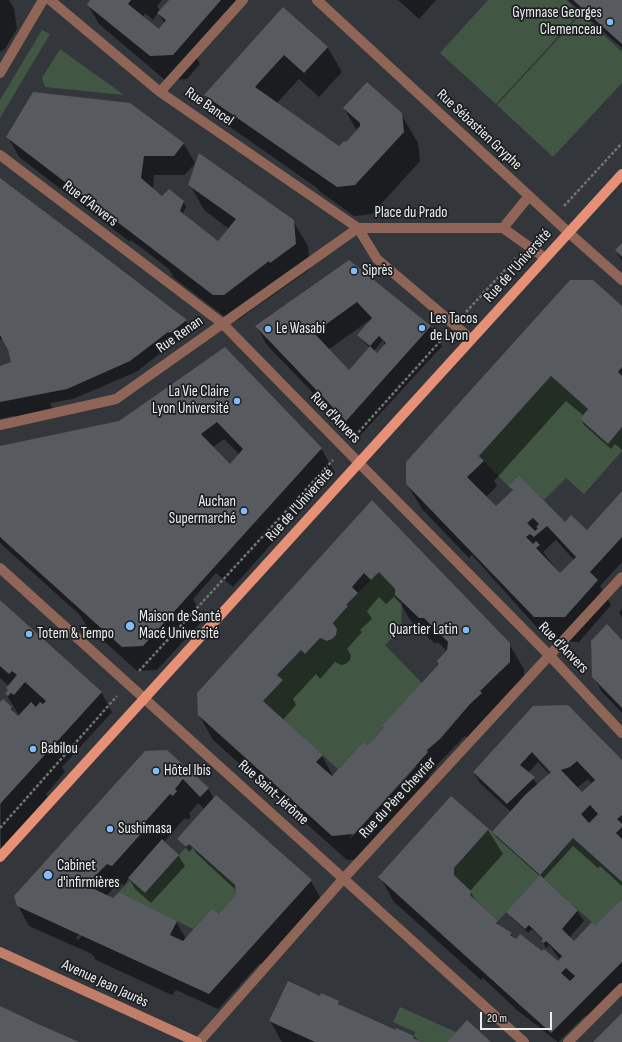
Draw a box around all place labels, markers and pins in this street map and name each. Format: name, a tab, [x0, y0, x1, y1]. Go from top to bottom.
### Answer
place label: Gymnase Georges Clemenceau	[512, 4, 602, 39]
marker: Gymnase Georges Clemenceau	[605, 17, 615, 27]
place label: Siprès	[362, 262, 393, 280]
marker: Siprès	[349, 266, 359, 276]
place label: Les Tacos de Lyon	[430, 310, 478, 345]
place label: Le Wasabi	[276, 320, 325, 338]
marker: Les Tacos de Lyon	[417, 323, 427, 333]
marker: Le Wasabi	[263, 324, 273, 334]
place label: La Vie Claire Lyon Université	[152, 383, 229, 418]
marker: La Vie Claire Lyon Université	[232, 396, 242, 406]
place label: Auchan Supermarché	[169, 493, 236, 528]
marker: Auchan Supermarché	[239, 506, 249, 516]
place label: Maison de Santé Macé Université	[139, 608, 221, 643]
marker: Maison de Santé Macé Université	[124, 620, 136, 632]
place label: Quartier Latin	[389, 621, 458, 639]
place label: Totem & Tempo	[37, 625, 114, 643]
marker: Quartier Latin	[461, 625, 471, 635]
marker: Totem & Tempo	[24, 629, 34, 639]
place label: Babilou	[41, 740, 78, 758]
marker: Babilou	[28, 744, 38, 754]
place label: Hôtel Ibis	[164, 762, 211, 780]
marker: Hôtel Ibis	[151, 766, 161, 776]
place label: Sushimasa	[118, 820, 172, 838]
marker: Sushimasa	[105, 824, 115, 834]
place label: Cabinet d'infirmières	[57, 857, 120, 892]
marker: Cabinet d'infirmières	[42, 869, 54, 881]

